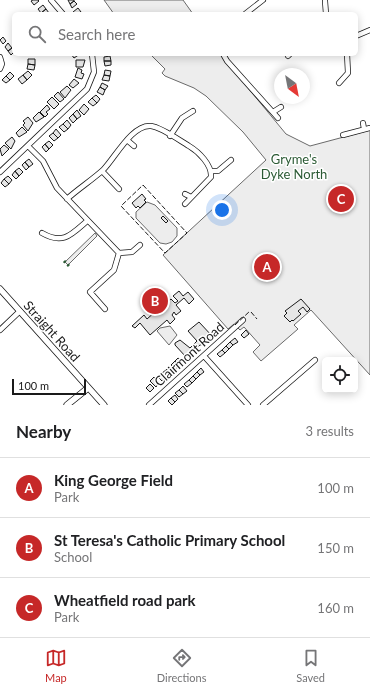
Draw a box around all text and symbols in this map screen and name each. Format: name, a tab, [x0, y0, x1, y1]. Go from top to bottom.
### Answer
search box	[12, 12, 358, 56]
icon: search	[26, 23, 48, 45]
text: Search here	[58, 25, 135, 43]
north arrow	[274, 68, 310, 104]
park label: Gryme's Dyke North	[261, 151, 327, 182]
pin: C	[328, 184, 354, 214]
your location	[212, 200, 232, 220]
pin: A	[254, 252, 280, 282]
pin: B	[142, 286, 168, 316]
street label: Straight Road	[20, 297, 84, 365]
street label: Clairmont Road	[151, 319, 227, 389]
map controls	[322, 357, 358, 393]
button: locate	[322, 357, 358, 393]
scale bar	[12, 377, 86, 396]
text: 100 m	[18, 379, 49, 392]
text: Nearby	[16, 421, 71, 442]
text: 3 results	[306, 423, 354, 439]
text: King George Field	[54, 471, 173, 489]
text: A	[24, 480, 34, 496]
text: 100 m	[317, 480, 354, 496]
text: Park	[54, 489, 79, 505]
text: St Teresa's Catholic Primary School	[54, 531, 285, 549]
text: B	[25, 540, 33, 556]
text: 150 m	[317, 540, 354, 556]
text: School	[54, 549, 92, 565]
text: Wheatfield road park	[54, 591, 196, 609]
text: C	[25, 600, 33, 616]
text: 160 m	[317, 600, 354, 616]
text: Park	[54, 609, 79, 625]
tab: Map	[45, 647, 67, 684]
tab: Directions	[157, 647, 206, 684]
tab: Saved	[296, 647, 325, 684]

